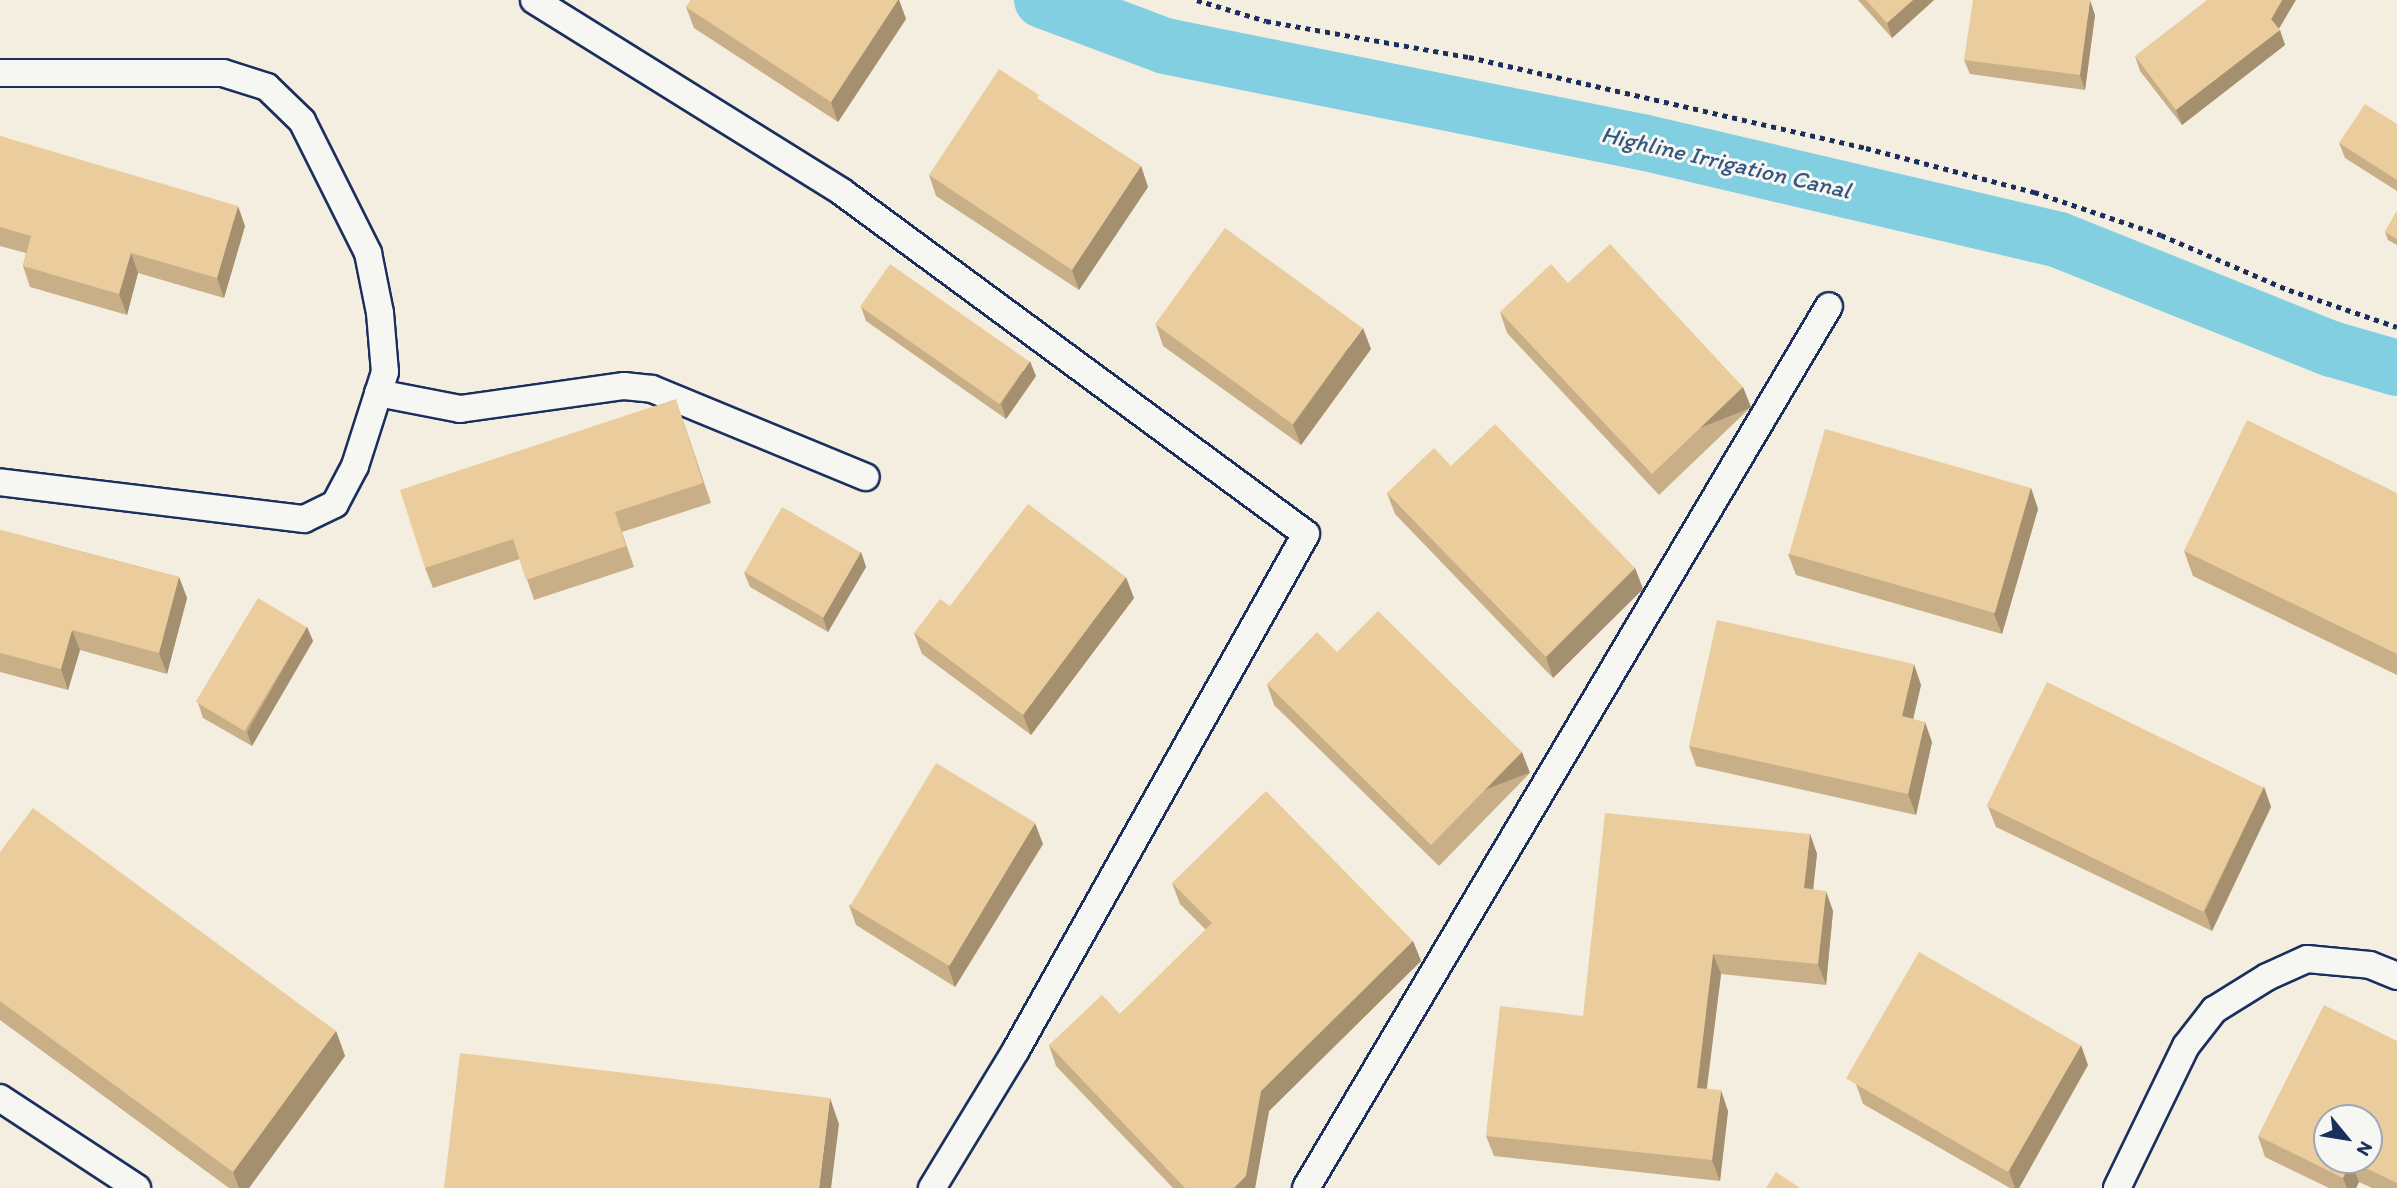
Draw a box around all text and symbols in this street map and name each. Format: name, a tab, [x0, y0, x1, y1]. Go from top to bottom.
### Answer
water label: Highline Irrigation Canal	[1599, 119, 1853, 205]
north arrow	[2313, 1104, 2383, 1174]
text: N	[2352, 1137, 2378, 1160]

